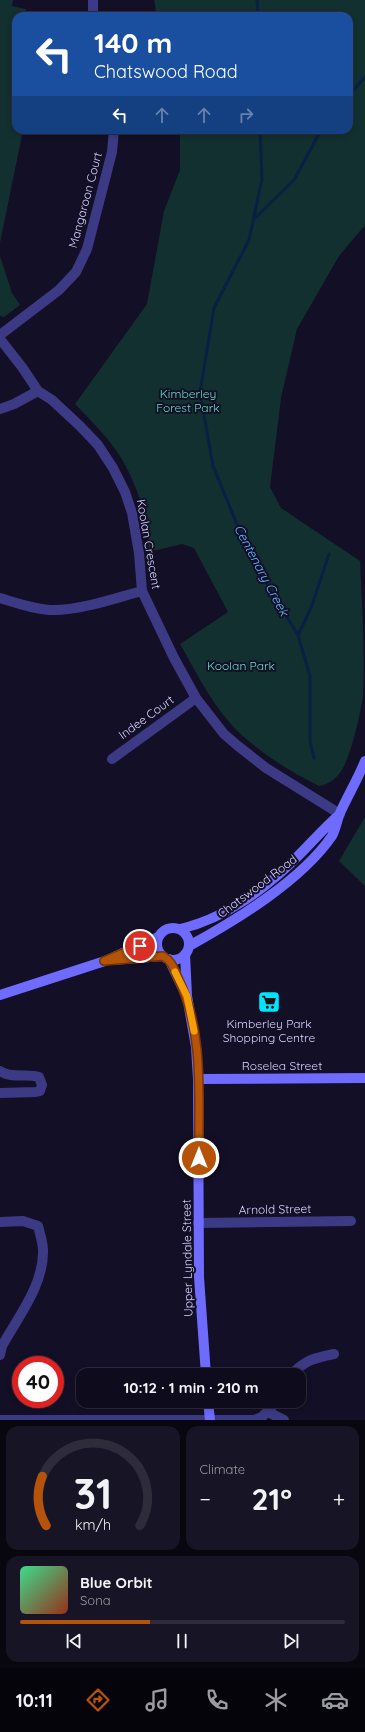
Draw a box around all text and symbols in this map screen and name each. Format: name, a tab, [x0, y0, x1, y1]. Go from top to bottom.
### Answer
text: 140 m	[94, 25, 172, 60]
icon: left	[28, 28, 80, 80]
text: Chatswood Road	[94, 60, 238, 83]
icon: left	[109, 104, 131, 126]
icon: ahead	[151, 104, 173, 126]
icon: ahead	[193, 104, 215, 126]
icon: right	[235, 104, 257, 126]
street label: Mangaroon Court	[65, 150, 105, 250]
park label: Kimberley Forest Park	[156, 386, 220, 415]
street label: Koolan Crescent	[134, 498, 164, 590]
water label: Centenary Creek	[231, 522, 293, 619]
park label: Koolan Park	[207, 658, 275, 673]
street label: Indee Court	[115, 692, 177, 742]
street label: Chatswood Road	[214, 851, 300, 921]
pin	[123, 929, 157, 963]
icon: arrive	[129, 935, 151, 957]
supermarket icon: Kimberley Park Shopping Centre	[256, 989, 282, 1015]
place label: Kimberley Park Shopping Centre	[223, 1016, 315, 1045]
street label: Roselea Street	[242, 1058, 322, 1073]
position arrow	[178, 1137, 220, 1179]
street label: Upper Lyndale Street	[178, 1199, 196, 1317]
street label: Arnold Street	[239, 1201, 311, 1217]
speed limit sign: 40	[12, 1356, 64, 1408]
text: 10:12 · 1 min · 210 m	[124, 1378, 258, 1397]
text: Climate	[200, 1461, 245, 1477]
text: 31	[73, 1467, 112, 1519]
text: 21°	[252, 1480, 292, 1518]
text: −	[200, 1485, 211, 1513]
text: +	[333, 1485, 345, 1513]
text: km/h	[75, 1516, 111, 1534]
text: Blue Orbit	[80, 1573, 153, 1592]
text: Sona	[80, 1592, 111, 1608]
icon: previous	[63, 1630, 85, 1652]
icon: pause	[171, 1630, 193, 1652]
icon: next	[280, 1630, 302, 1652]
icon: directions	[84, 1686, 112, 1714]
icon: music	[143, 1686, 171, 1714]
icon: phone	[203, 1686, 231, 1714]
icon: climate	[262, 1686, 290, 1714]
icon: car	[321, 1686, 349, 1714]
text: 10:11	[16, 1689, 53, 1712]

